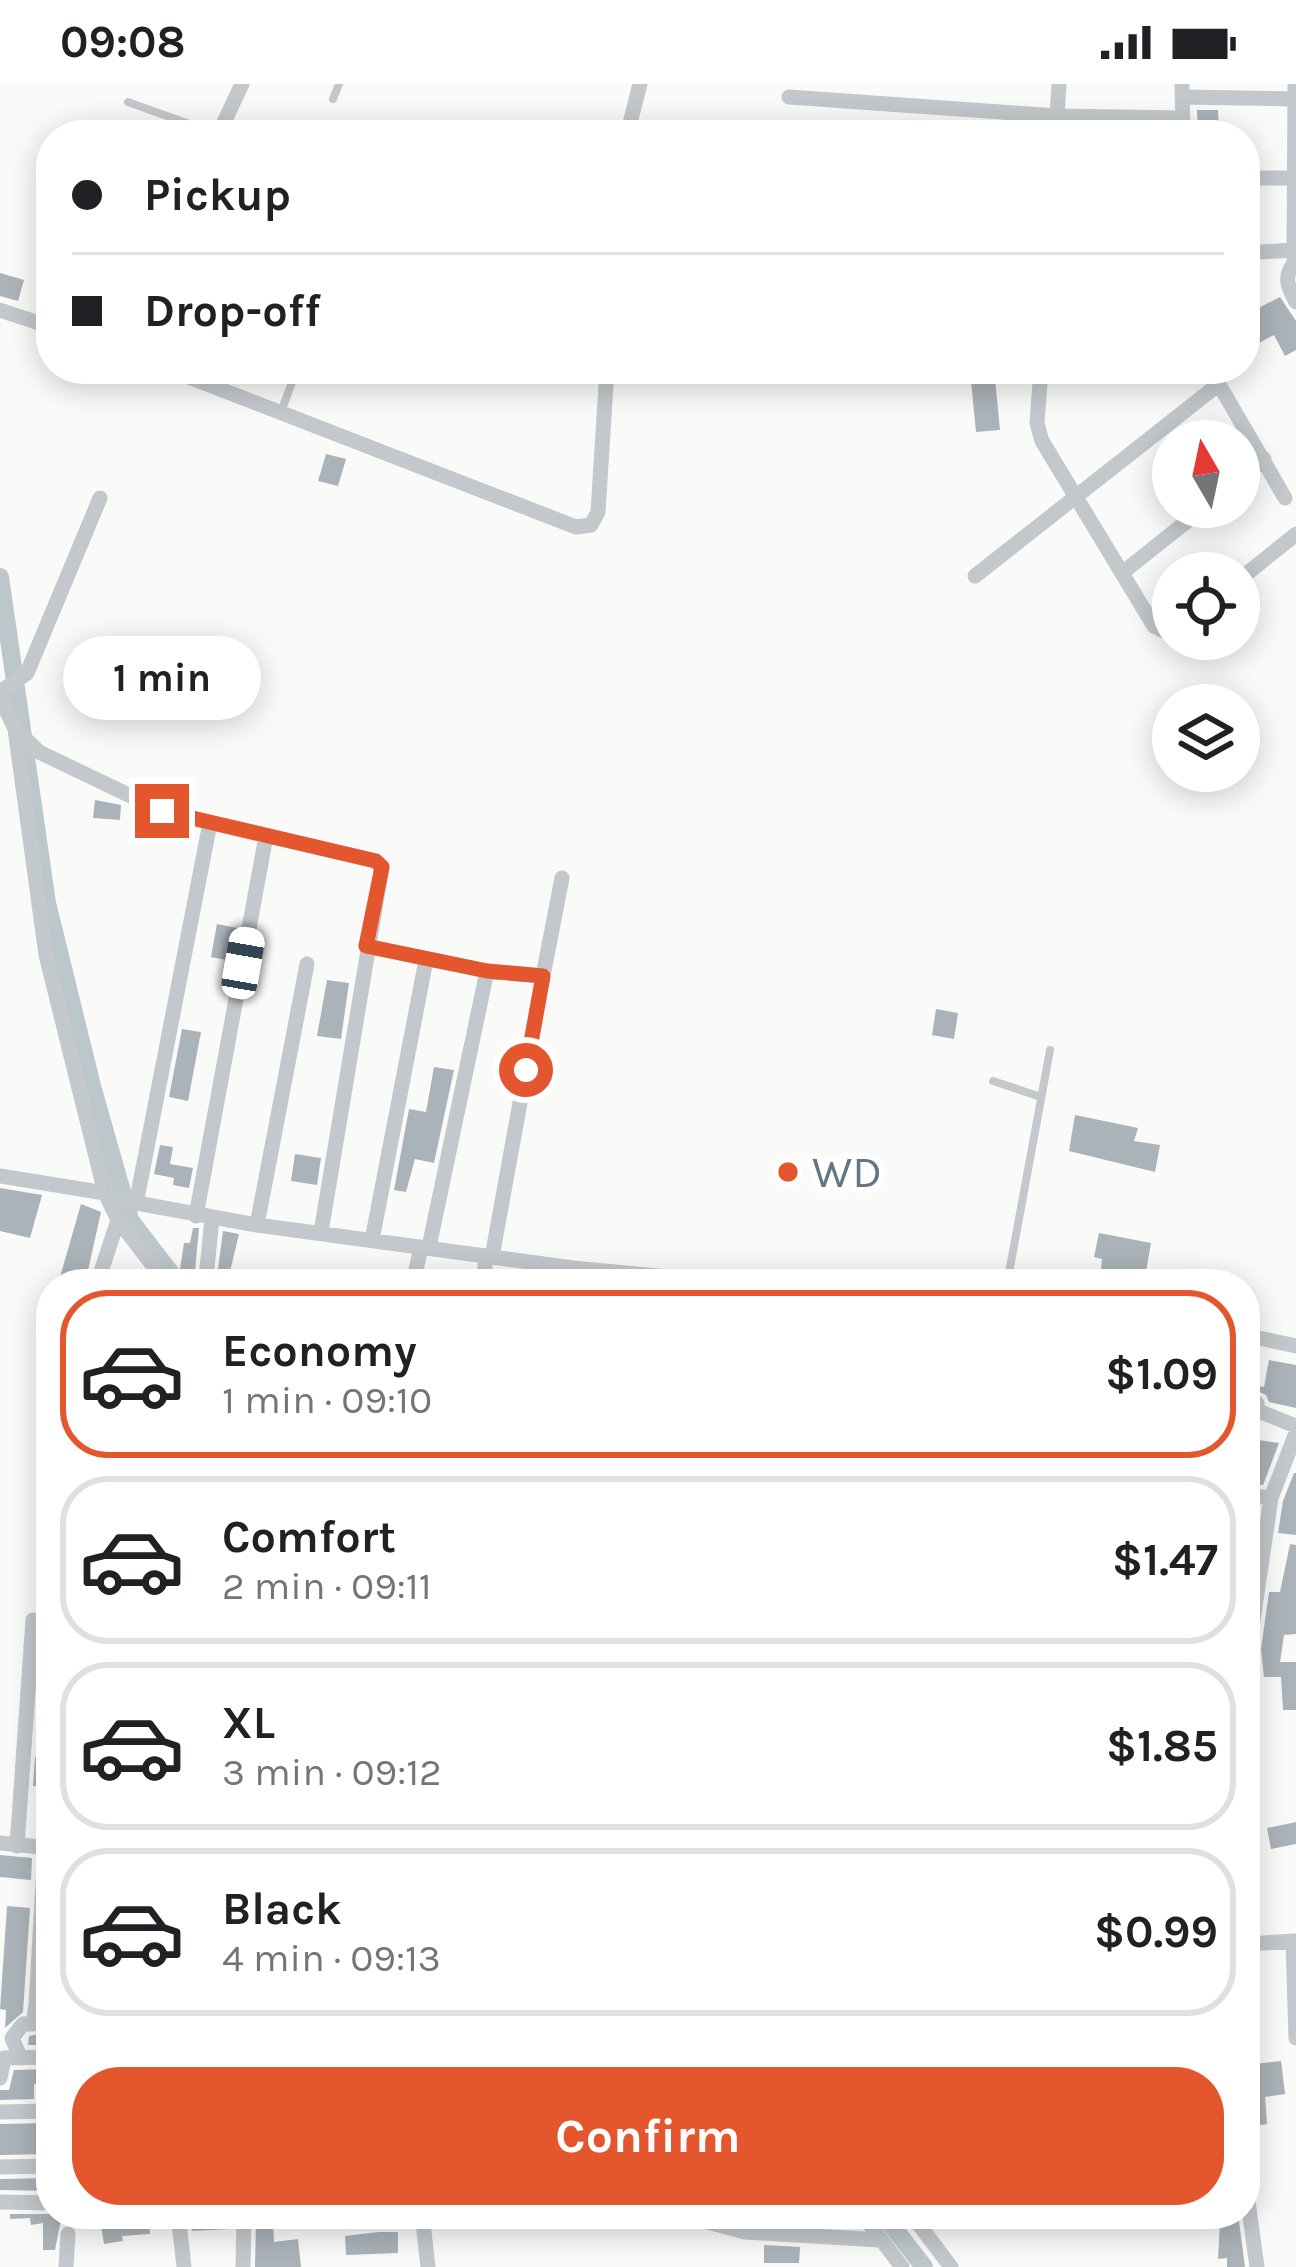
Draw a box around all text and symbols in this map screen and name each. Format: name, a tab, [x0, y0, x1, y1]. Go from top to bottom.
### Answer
text: 09:08	[60, 16, 186, 68]
text: Pickup	[144, 169, 291, 221]
text: Drop-off	[144, 285, 321, 337]
north arrow	[1152, 420, 1260, 528]
map controls	[1152, 420, 1260, 792]
button: locate	[1152, 552, 1260, 660]
callout: 1 min	[63, 637, 261, 721]
text: 1 min	[113, 655, 211, 701]
button: layers	[1152, 684, 1260, 792]
route end	[135, 784, 189, 838]
car	[219, 924, 267, 1002]
route start	[499, 1043, 553, 1097]
place label: WD	[812, 1146, 882, 1198]
marker: WD	[775, 1159, 801, 1185]
icon: car	[78, 1320, 186, 1428]
text: Economy	[222, 1325, 417, 1377]
text: $1.09	[1105, 1348, 1218, 1400]
text: 1 min · 09:10	[222, 1377, 432, 1423]
icon: car	[78, 1506, 186, 1614]
text: Comfort	[222, 1511, 396, 1563]
text: $1.47	[1112, 1534, 1218, 1586]
text: 2 min · 09:11	[222, 1563, 432, 1609]
icon: car	[78, 1692, 186, 1800]
text: XL	[222, 1697, 275, 1749]
text: $1.85	[1106, 1720, 1218, 1772]
text: 3 min · 09:12	[222, 1749, 442, 1795]
icon: car	[78, 1878, 186, 1986]
text: Black	[222, 1883, 342, 1935]
text: $0.99	[1094, 1906, 1218, 1958]
text: 4 min · 09:13	[222, 1935, 441, 1981]
button: Confirm	[72, 2067, 1224, 2205]

